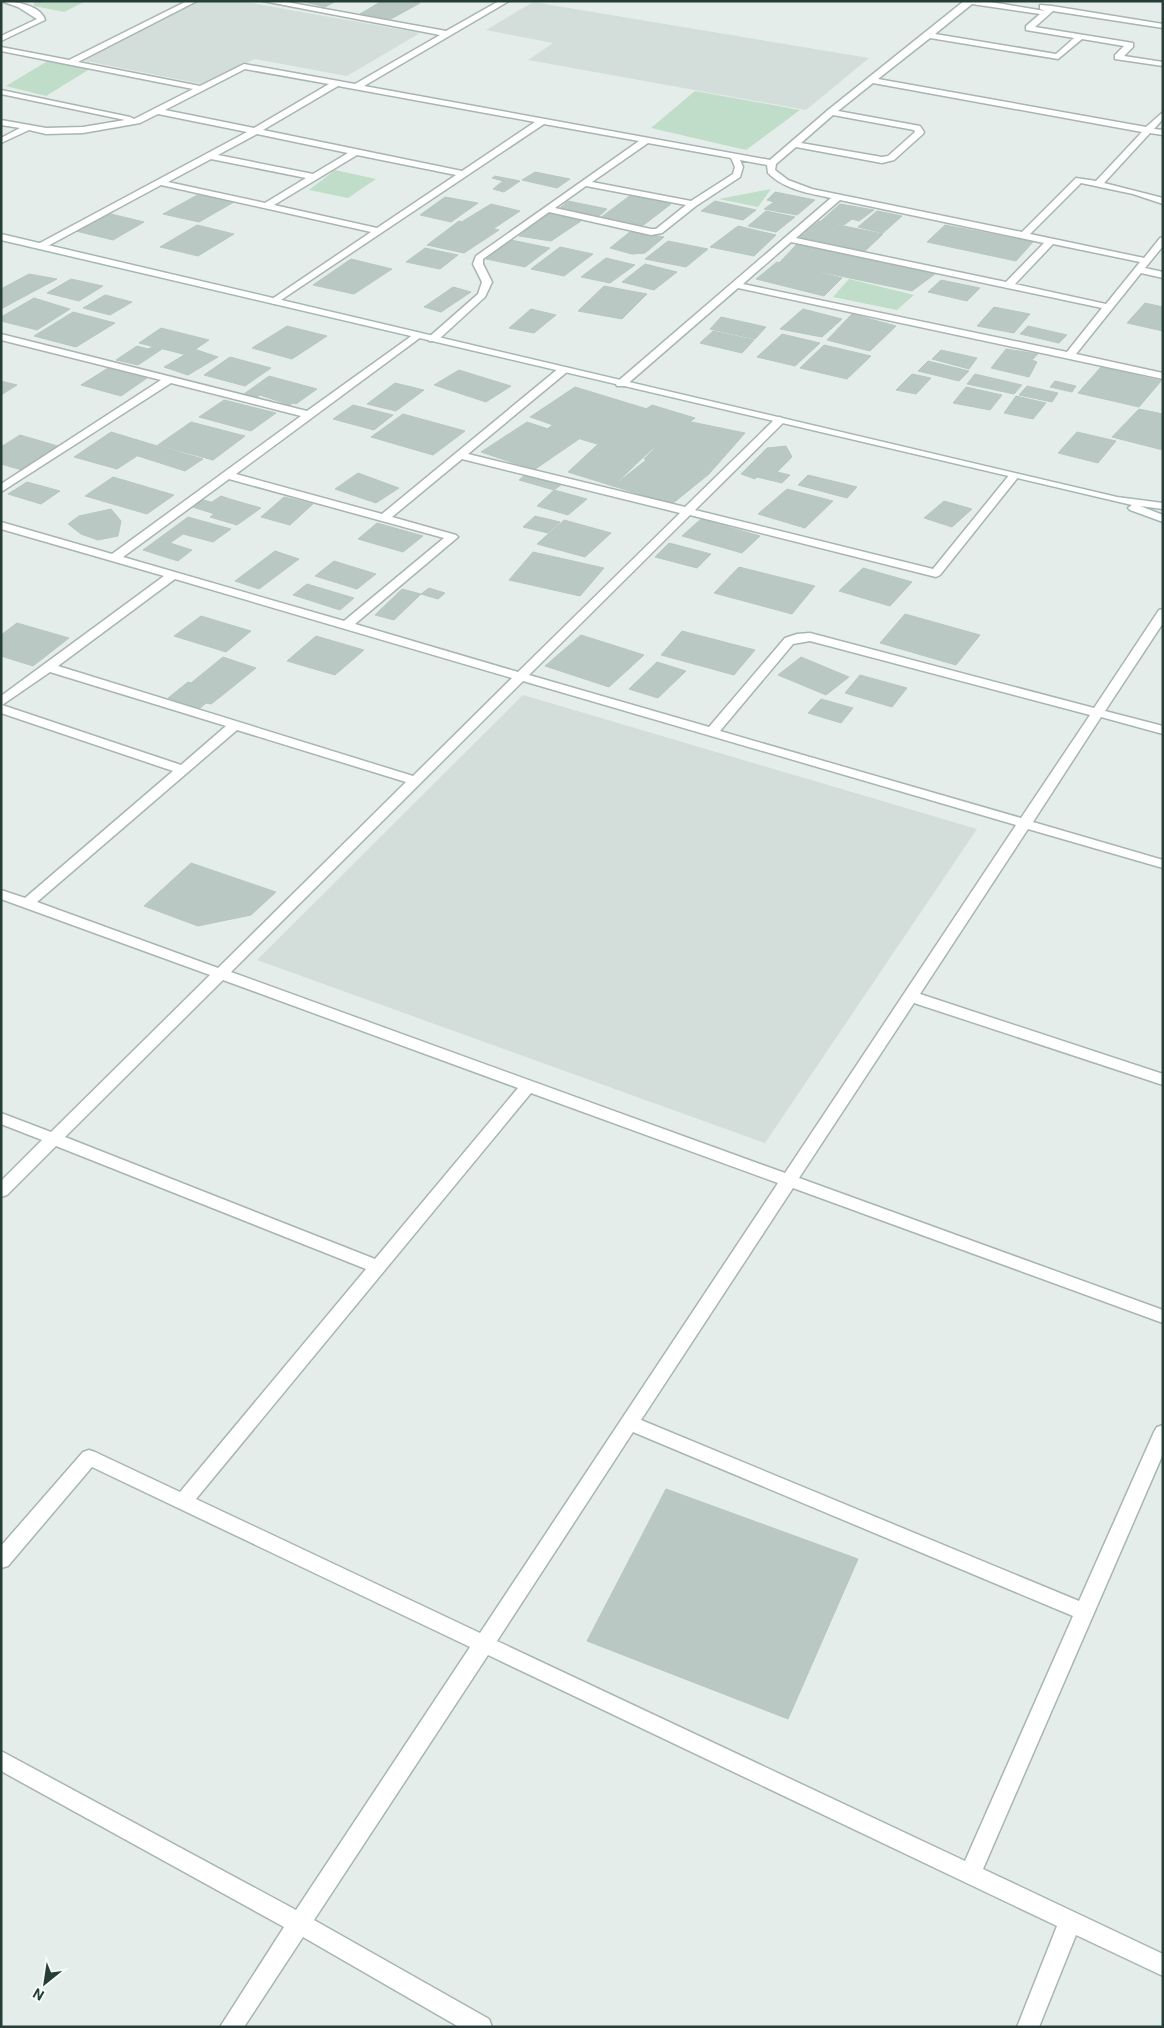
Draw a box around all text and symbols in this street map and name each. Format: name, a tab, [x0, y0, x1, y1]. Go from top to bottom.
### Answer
north arrow	[20, 1958, 70, 2008]
text: N	[30, 1985, 47, 2004]

